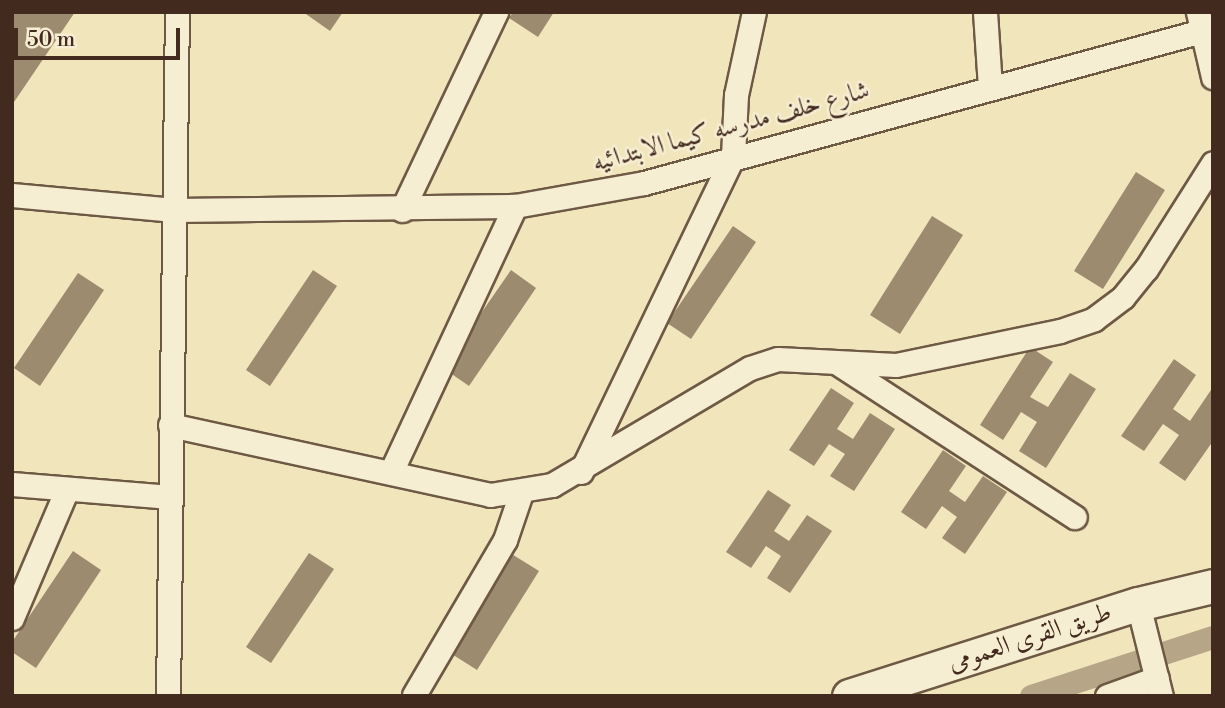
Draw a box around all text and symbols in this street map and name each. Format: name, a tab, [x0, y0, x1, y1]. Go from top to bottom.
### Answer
scale bar	[18, 14, 184, 58]
text: 50 m	[27, 27, 75, 53]
street label: شارع خلف مدرسه كيما الابتدائيه	[589, 75, 873, 179]
street label: طريق القرى العمومى	[944, 597, 1116, 679]

